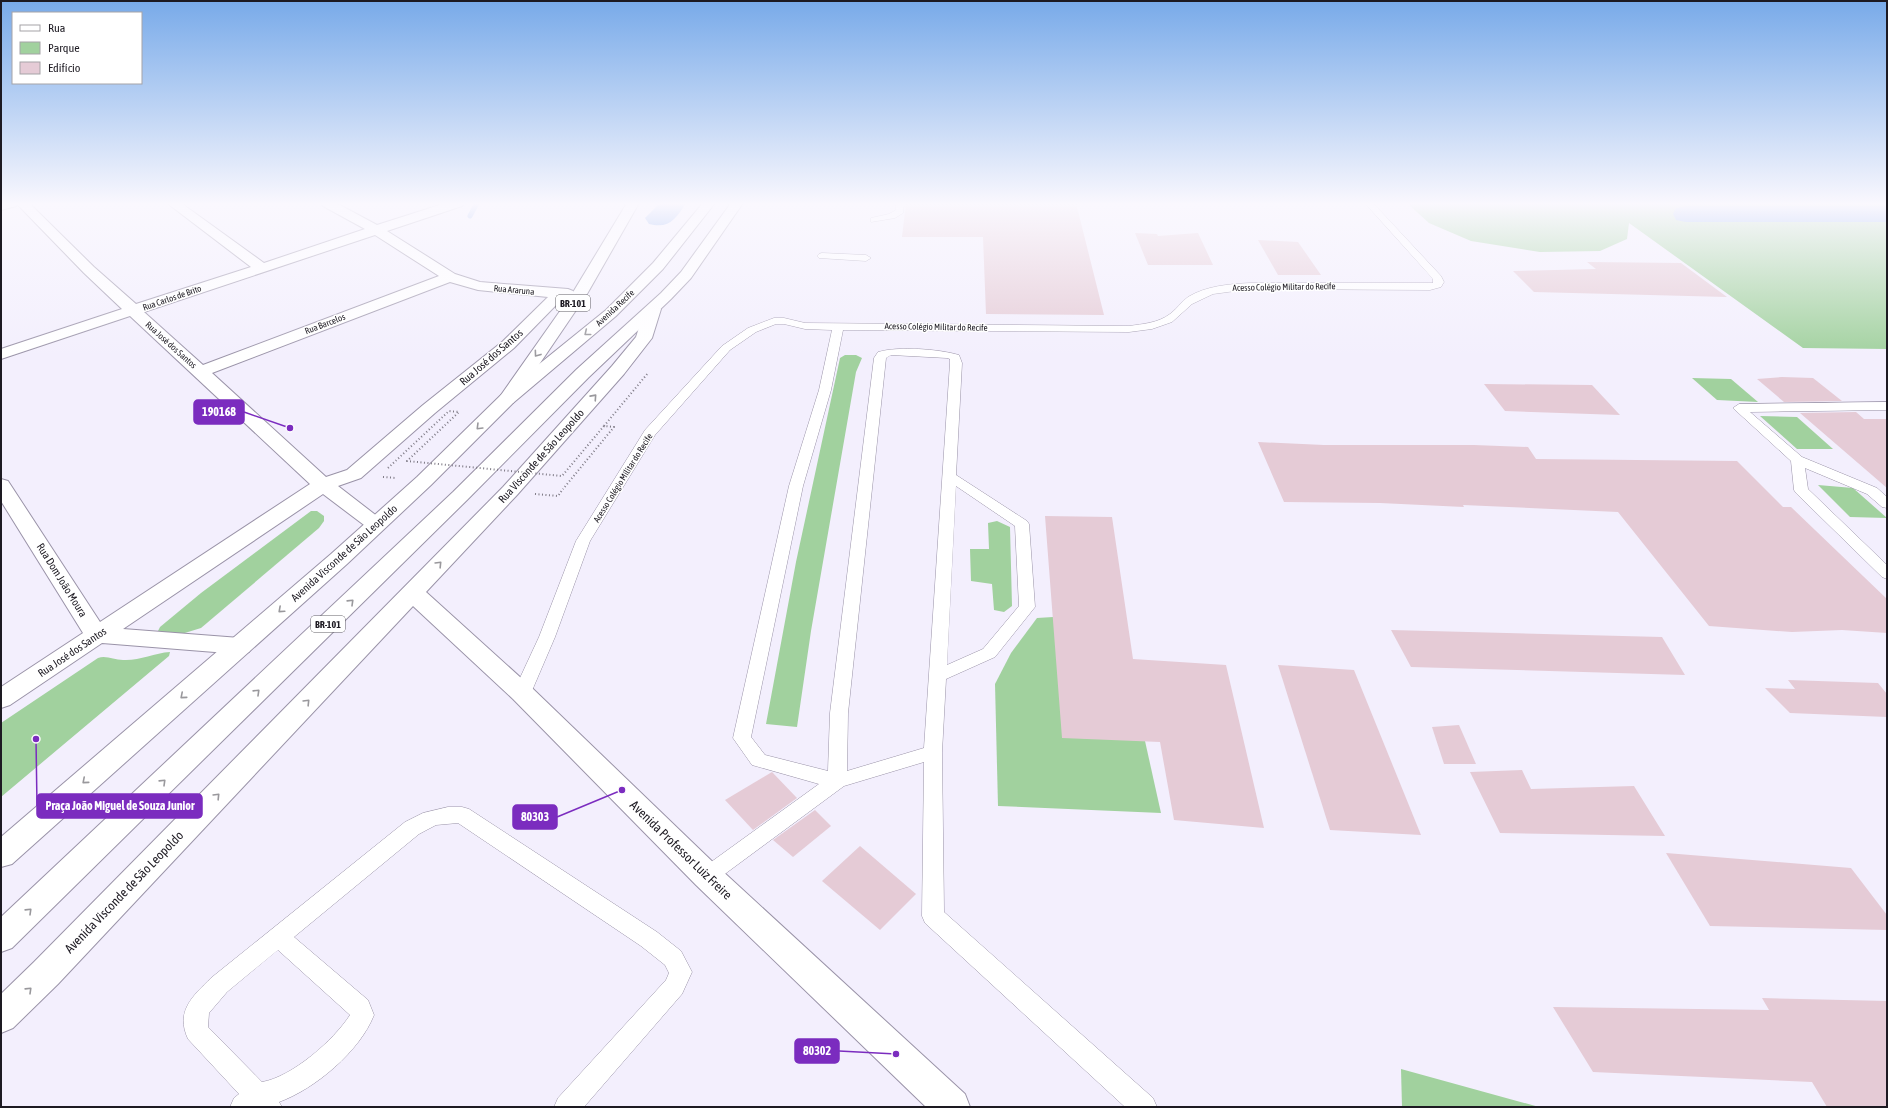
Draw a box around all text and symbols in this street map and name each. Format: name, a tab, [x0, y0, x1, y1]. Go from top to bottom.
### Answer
legend	[12, 12, 142, 84]
text: Rua	[48, 21, 65, 35]
text: Parque	[48, 41, 80, 55]
text: Edifício	[48, 61, 81, 75]
street label: Acesso Colégio Militar do Recife	[1232, 281, 1336, 293]
street label: Rua Carlos de Brito	[141, 283, 203, 313]
street label: Rua Araruna	[493, 283, 535, 297]
street label: Avenida Recife	[594, 288, 636, 328]
road number: BR-101	[556, 295, 590, 311]
street label: Rua Barcelos	[303, 312, 347, 336]
street label: Rua José dos Santos	[143, 320, 199, 370]
street label: Acesso Colégio Militar do Recife	[884, 321, 988, 333]
street label: Rua José dos Santos	[457, 326, 525, 388]
one-way arrow	[585, 328, 592, 335]
one-way arrow	[535, 349, 542, 356]
one-way arrow	[589, 394, 596, 402]
callout: 190168	[194, 400, 244, 424]
text: 190168	[202, 405, 236, 419]
street label: Rua Visconde de São Leopoldo	[496, 407, 586, 505]
one-way arrow	[476, 422, 484, 430]
street label: Acesso Colégio Militar do Recife	[591, 432, 655, 524]
street label: Avenida Visconde de São Leopoldo	[288, 502, 400, 604]
street label: Rua Dom João Moura	[34, 541, 90, 619]
one-way arrow	[434, 561, 442, 569]
one-way arrow	[346, 599, 354, 607]
one-way arrow	[278, 605, 286, 613]
road number: BR-101	[311, 616, 345, 632]
street label: Rua José dos Santos	[36, 625, 108, 679]
one-way arrow	[252, 689, 260, 697]
one-way arrow	[181, 691, 188, 698]
one-way arrow	[302, 699, 310, 707]
one-way arrow	[83, 777, 90, 784]
one-way arrow	[158, 779, 166, 787]
one-way arrow	[212, 793, 219, 801]
callout: Praça João Miguel de Souza Junior	[37, 794, 202, 818]
street label: Avenida Professor Luiz Freire	[627, 797, 735, 903]
text: Praça João Miguel de Souza Junior	[46, 799, 195, 813]
callout: 80303	[513, 805, 557, 829]
text: 80303	[521, 810, 549, 824]
street label: Avenida Visconde de São Leopoldo	[62, 828, 186, 956]
one-way arrow	[24, 908, 32, 916]
one-way arrow	[24, 987, 32, 995]
callout: 80302	[795, 1039, 839, 1063]
text: 80302	[803, 1044, 831, 1058]

